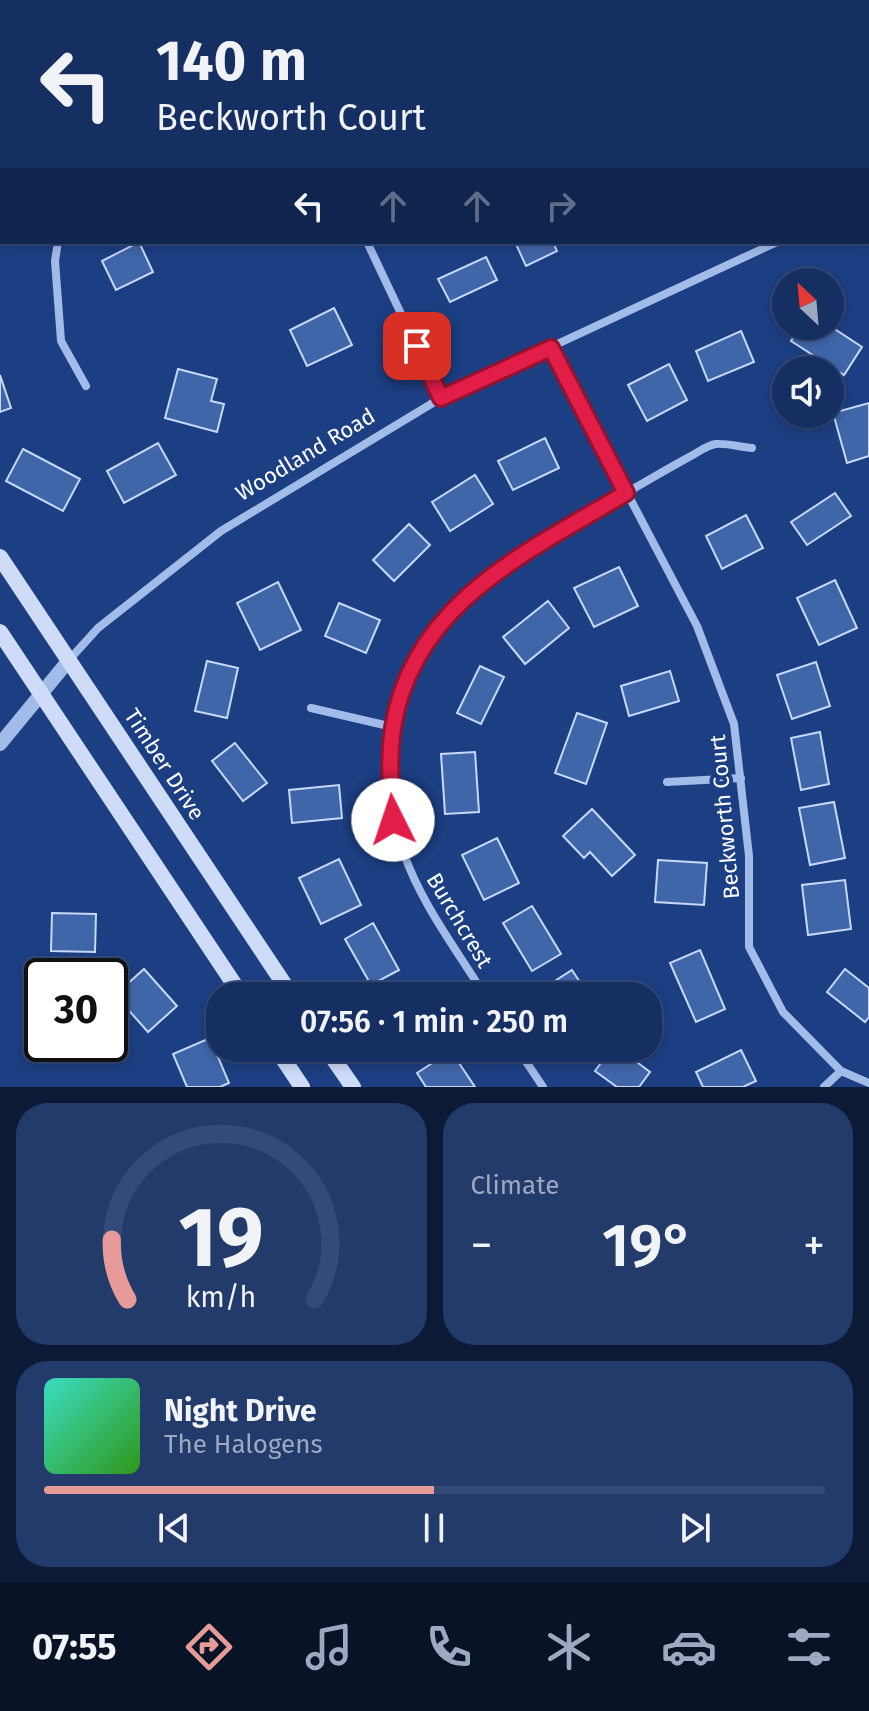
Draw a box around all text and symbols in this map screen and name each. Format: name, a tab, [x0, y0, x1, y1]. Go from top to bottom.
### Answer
text: 140 m	[156, 28, 307, 95]
icon: left	[24, 32, 128, 136]
text: Beckworth Court	[156, 96, 426, 140]
icon: left	[287, 184, 331, 228]
icon: ahead	[371, 184, 415, 228]
icon: ahead	[455, 184, 499, 228]
icon: right	[539, 184, 583, 228]
north arrow	[772, 268, 844, 340]
map controls	[772, 268, 844, 428]
pin	[383, 312, 451, 380]
icon: arrive	[395, 324, 439, 368]
button: sound	[772, 356, 844, 428]
street label: Woodland Road	[231, 402, 380, 507]
street label: Timber Drive	[119, 703, 211, 825]
street label: Beckworth Court	[704, 734, 745, 900]
position arrow	[351, 778, 435, 862]
street label: Burchcrest	[421, 868, 498, 973]
speed limit sign: 30	[24, 958, 128, 1062]
text: 07:56 · 1 min · 250 m	[300, 1004, 568, 1040]
text: Climate	[471, 1170, 559, 1201]
text: 19	[179, 1188, 264, 1288]
text: 19°	[602, 1210, 694, 1282]
text: −	[471, 1219, 493, 1272]
text: +	[803, 1219, 825, 1272]
text: km/h	[186, 1280, 257, 1315]
text: Night Drive	[164, 1393, 317, 1429]
text: The Halogens	[164, 1429, 323, 1460]
icon: previous	[152, 1506, 196, 1550]
icon: pause	[412, 1506, 456, 1550]
icon: next	[673, 1506, 717, 1550]
icon: directions	[181, 1619, 237, 1675]
icon: music	[301, 1619, 357, 1675]
icon: phone	[421, 1619, 477, 1675]
icon: climate	[541, 1619, 597, 1675]
icon: car	[661, 1619, 717, 1675]
icon: filters	[781, 1619, 837, 1675]
text: 07:55	[32, 1625, 117, 1669]

